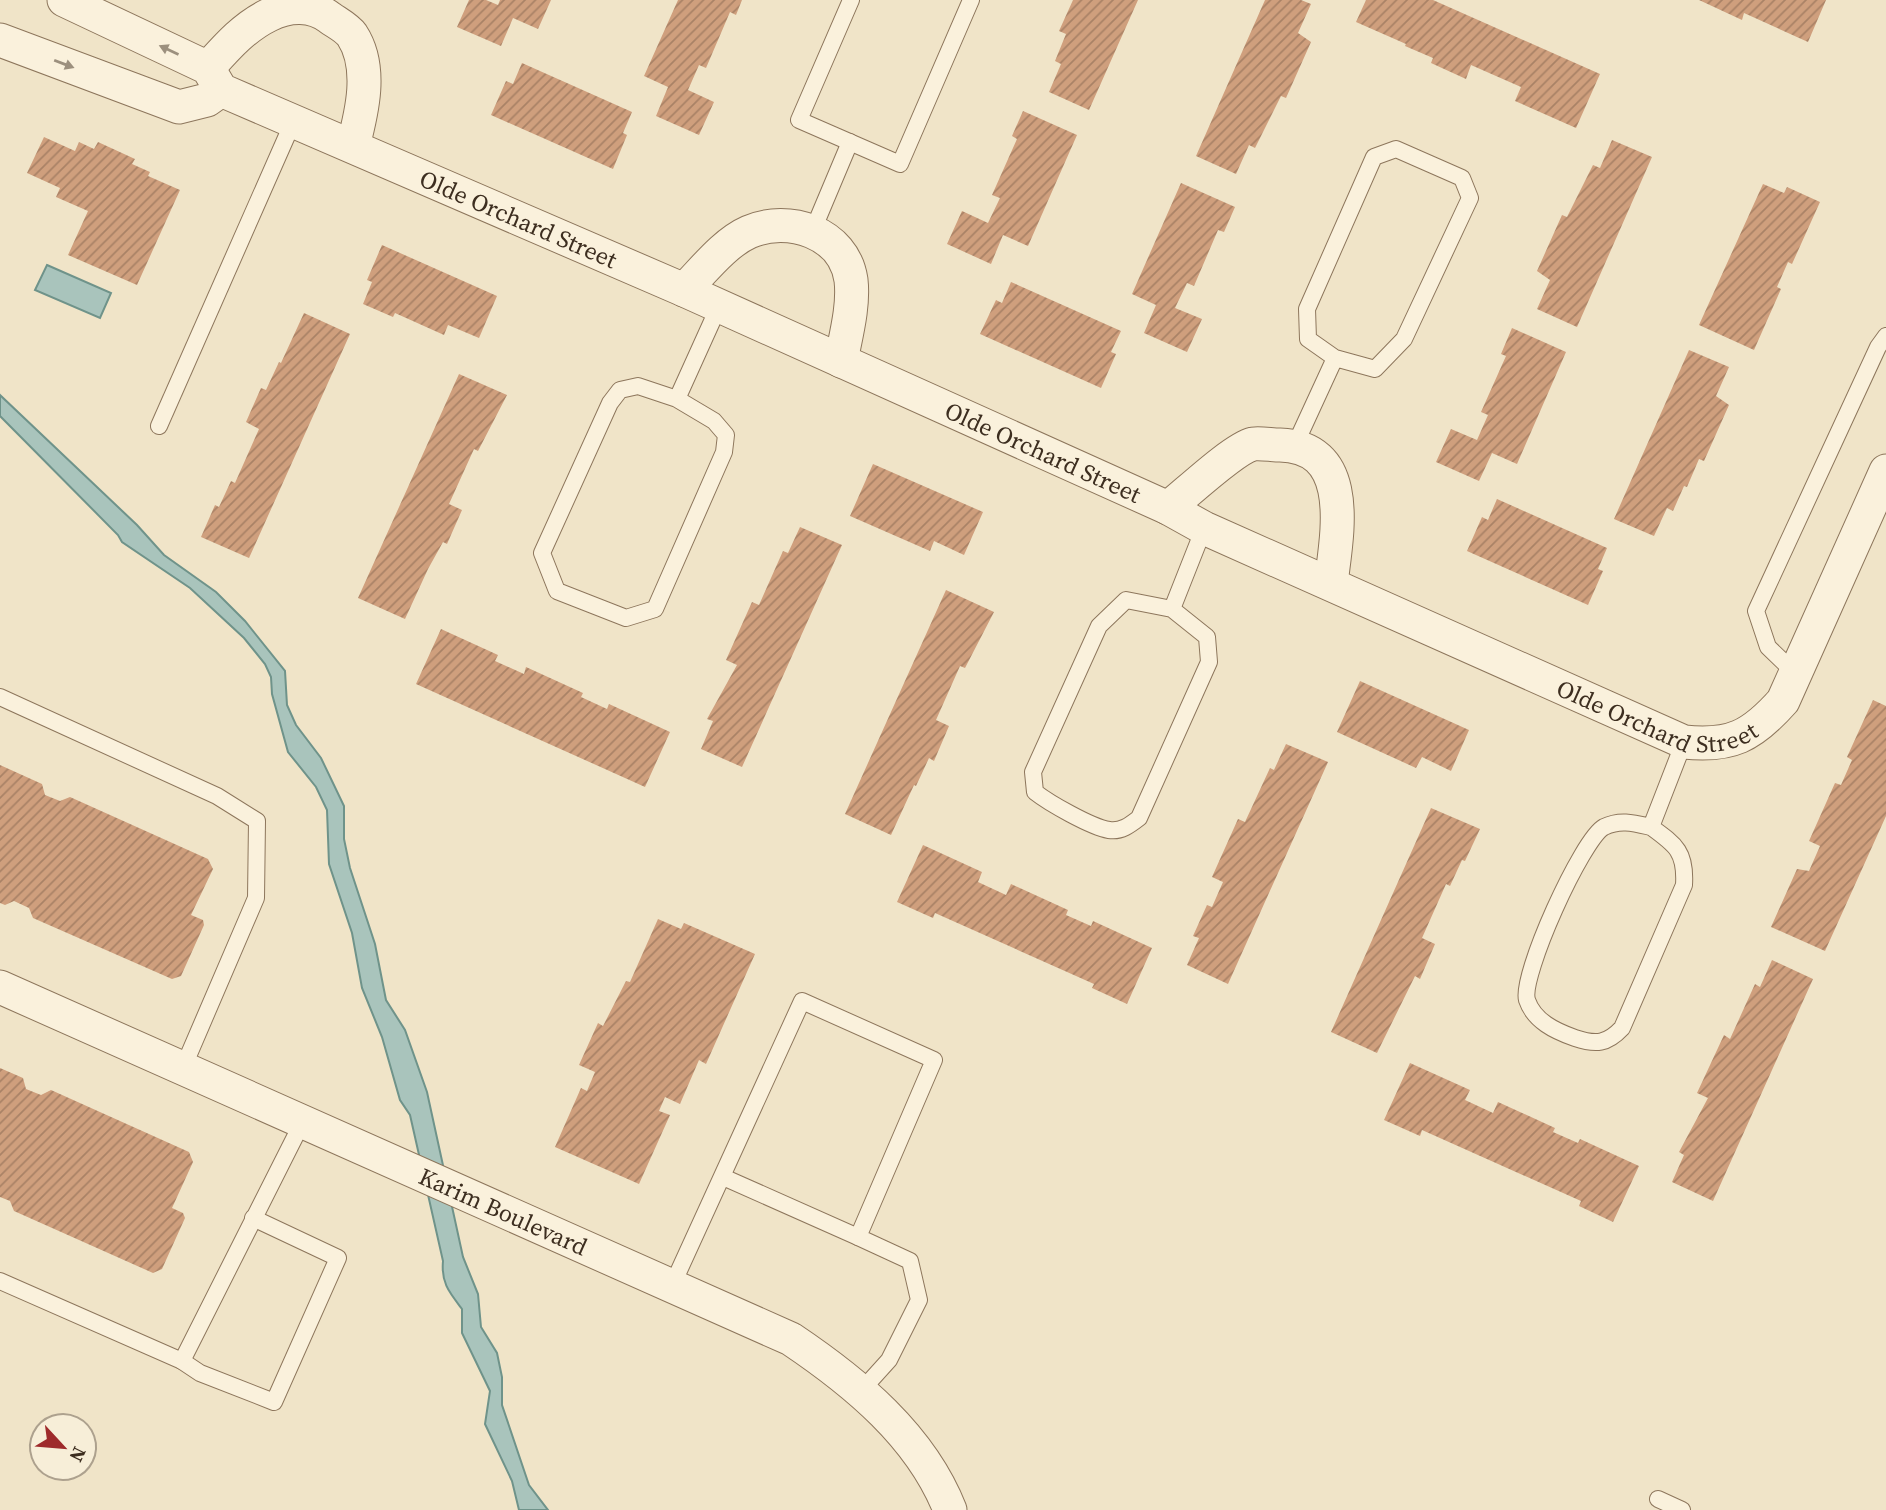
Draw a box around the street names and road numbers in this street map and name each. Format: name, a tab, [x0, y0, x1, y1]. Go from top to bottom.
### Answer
street label: Olde Orchard Street	[415, 161, 623, 276]
street label: Olde Orchard Street	[940, 393, 1147, 510]
street label: Olde Orchard Street	[1552, 671, 1764, 760]
street label: Karim Boulevard	[414, 1159, 593, 1263]

